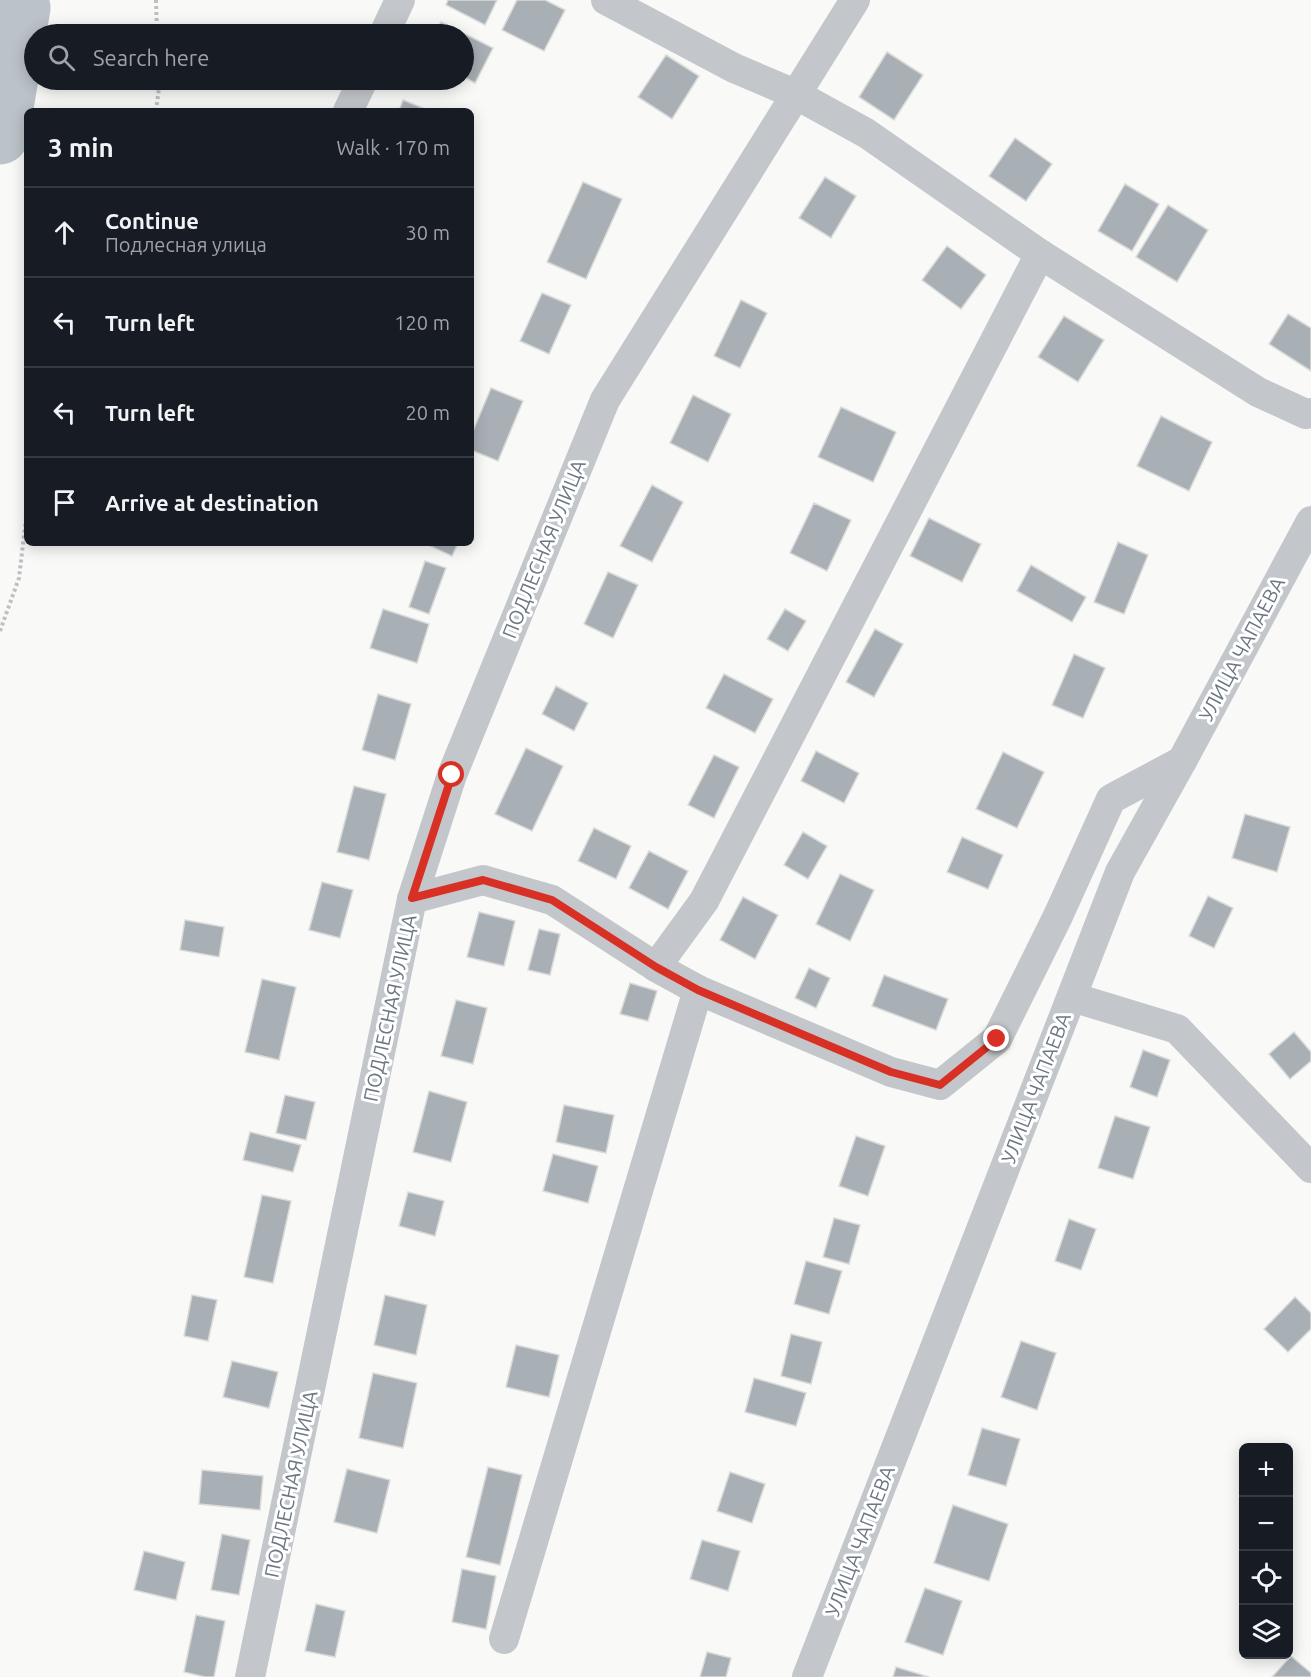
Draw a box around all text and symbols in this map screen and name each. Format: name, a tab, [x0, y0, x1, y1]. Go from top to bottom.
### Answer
search box	[24, 24, 474, 90]
icon: search	[45, 41, 78, 74]
text: Search here	[93, 45, 209, 70]
text: 3 min	[48, 133, 114, 162]
text: Walk · 170 m	[337, 136, 450, 159]
text: Continue	[105, 208, 199, 233]
icon: ahead	[48, 216, 81, 249]
text: 30 m	[406, 221, 450, 244]
text: Подлесная улица	[105, 233, 267, 256]
icon: left	[48, 306, 81, 339]
text: Turn left	[105, 310, 195, 335]
text: 120 m	[394, 311, 450, 334]
icon: left	[48, 396, 81, 429]
text: Turn left	[105, 400, 195, 425]
text: 20 m	[406, 401, 450, 424]
street label: ПОДЛЕСНАЯ УЛИЦА	[497, 456, 590, 642]
icon: arrive	[48, 486, 81, 519]
text: Arrive at destination	[105, 490, 319, 515]
street label: УЛИЦА ЧАПАЕВА	[1194, 573, 1289, 725]
route start	[438, 761, 464, 787]
street label: ПОДЛЕСНАЯ УЛИЦА	[358, 912, 421, 1104]
street label: УЛИЦА ЧАПАЕВА	[996, 1009, 1075, 1166]
route end	[983, 1025, 1009, 1051]
street label: ПОДЛЕСНАЯ УЛИЦА	[259, 1388, 322, 1580]
map controls	[1239, 1443, 1293, 1659]
button: +	[1239, 1443, 1293, 1497]
street label: УЛИЦА ЧАПАЕВА	[820, 1462, 899, 1619]
button: −	[1239, 1497, 1293, 1551]
button: locate	[1239, 1551, 1293, 1605]
button: layers	[1239, 1605, 1293, 1659]

